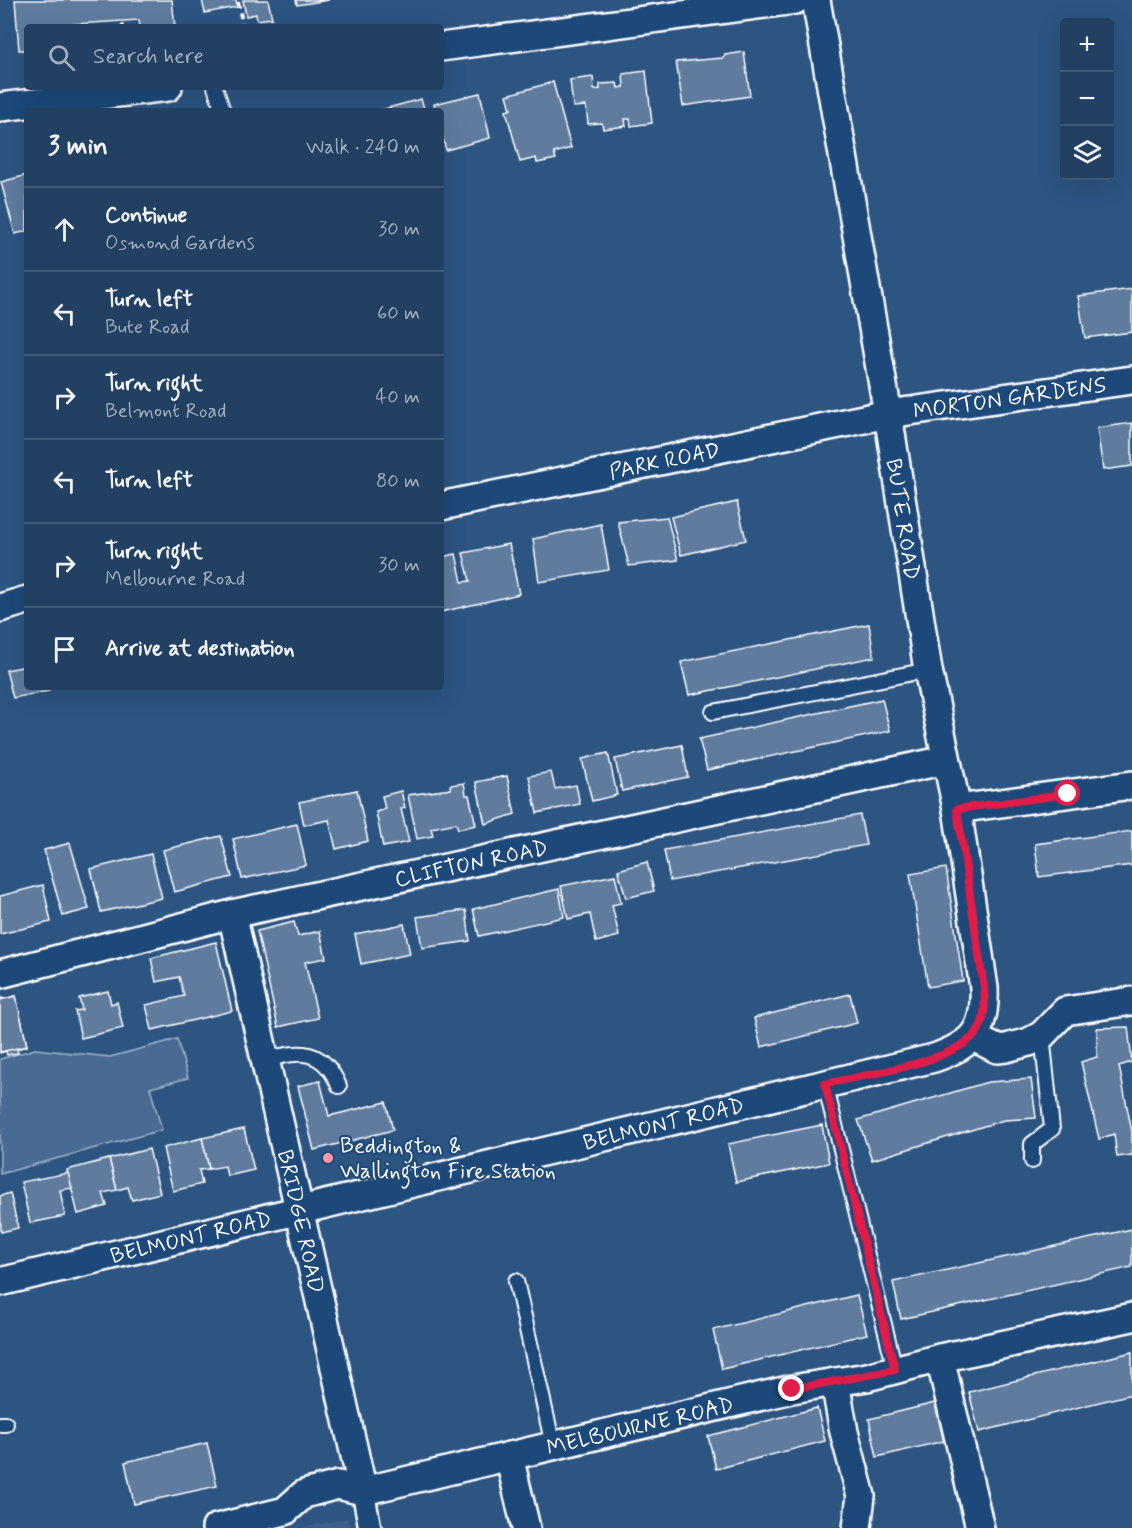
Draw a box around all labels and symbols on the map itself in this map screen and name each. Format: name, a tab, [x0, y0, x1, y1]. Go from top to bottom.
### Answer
street label: MORTON GARDENS	[911, 372, 1108, 426]
street label: PARK ROAD	[607, 437, 723, 487]
street label: BUTE ROAD	[879, 457, 925, 582]
route start	[1054, 780, 1080, 806]
street label: CLIFTON ROAD	[392, 834, 550, 895]
street label: BELMONT ROAD	[580, 1092, 747, 1158]
place label: Beddington & Wallington Fire Station	[340, 1133, 556, 1189]
street label: BRIDGE ROAD	[270, 1147, 330, 1296]
marker: Beddington & Wallington Fire Station	[321, 1151, 335, 1165]
street label: BELMONT ROAD	[108, 1205, 274, 1271]
route end	[778, 1375, 804, 1401]
street label: MELBOURNE ROAD	[544, 1391, 737, 1463]

